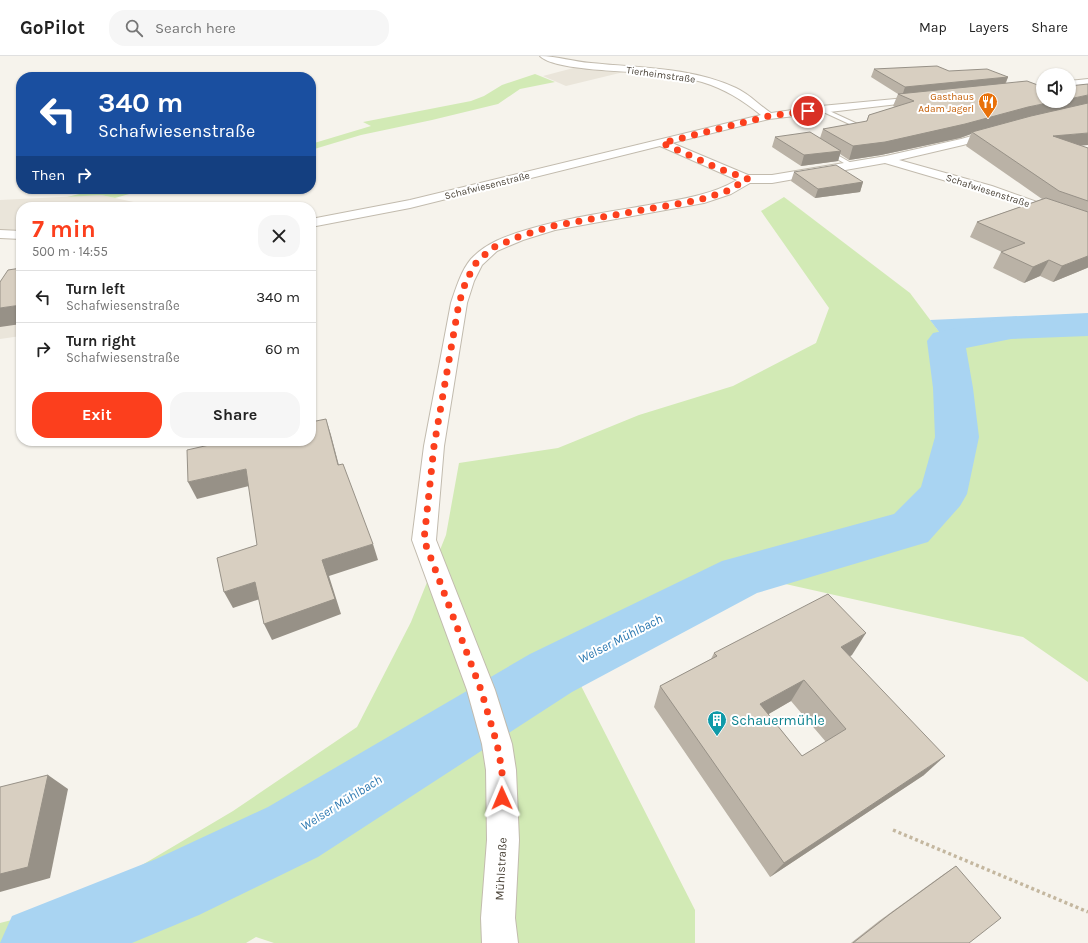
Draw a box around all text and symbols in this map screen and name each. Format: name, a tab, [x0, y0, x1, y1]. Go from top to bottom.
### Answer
search box	[109, 10, 389, 46]
text: GoPilot	[20, 17, 85, 39]
icon: search	[123, 17, 145, 39]
text: Search here	[155, 19, 236, 37]
text: Map	[919, 19, 947, 36]
text: Layers	[969, 19, 1009, 36]
text: Share	[1031, 19, 1068, 36]
street label: Tierheimstraße	[626, 64, 696, 86]
map controls	[1036, 68, 1076, 108]
button: sound	[1036, 68, 1076, 108]
text: 340 m	[98, 86, 183, 119]
icon: left	[32, 88, 84, 140]
place label: Gasthaus Adam Jagerl	[918, 91, 974, 115]
restaurant icon: Gasthaus Adam Jagerl	[977, 91, 999, 119]
pin	[791, 94, 825, 128]
icon: arrive	[797, 100, 819, 122]
text: Schafwiesenstraße	[98, 120, 255, 142]
icon: right	[73, 164, 95, 186]
text: Then	[32, 166, 65, 184]
street label: Schafwiesenstraße	[443, 170, 531, 202]
street label: Schafwiesenstraße	[944, 172, 1031, 210]
text: 7 min	[32, 215, 96, 243]
button: close	[258, 215, 300, 257]
text: 500 m · 14:55	[32, 244, 108, 259]
text: Turn left	[66, 280, 125, 298]
icon: left	[32, 286, 54, 308]
text: 340 m	[256, 288, 300, 306]
text: Schafwiesenstraße	[66, 298, 180, 313]
text: Turn right	[66, 332, 136, 350]
icon: right	[32, 338, 54, 360]
text: 60 m	[265, 340, 300, 358]
text: Schafwiesenstraße	[66, 350, 180, 365]
button: Exit	[32, 392, 162, 438]
button: Share	[170, 392, 300, 438]
water label: Welser Mühlbach	[576, 611, 665, 666]
building icon: Schauermühle	[706, 709, 728, 737]
place label: Schauermühle	[731, 712, 825, 729]
water label: Welser Mühlbach	[298, 772, 385, 833]
position arrow	[481, 777, 523, 819]
street label: Mühlstraße	[492, 837, 510, 901]

